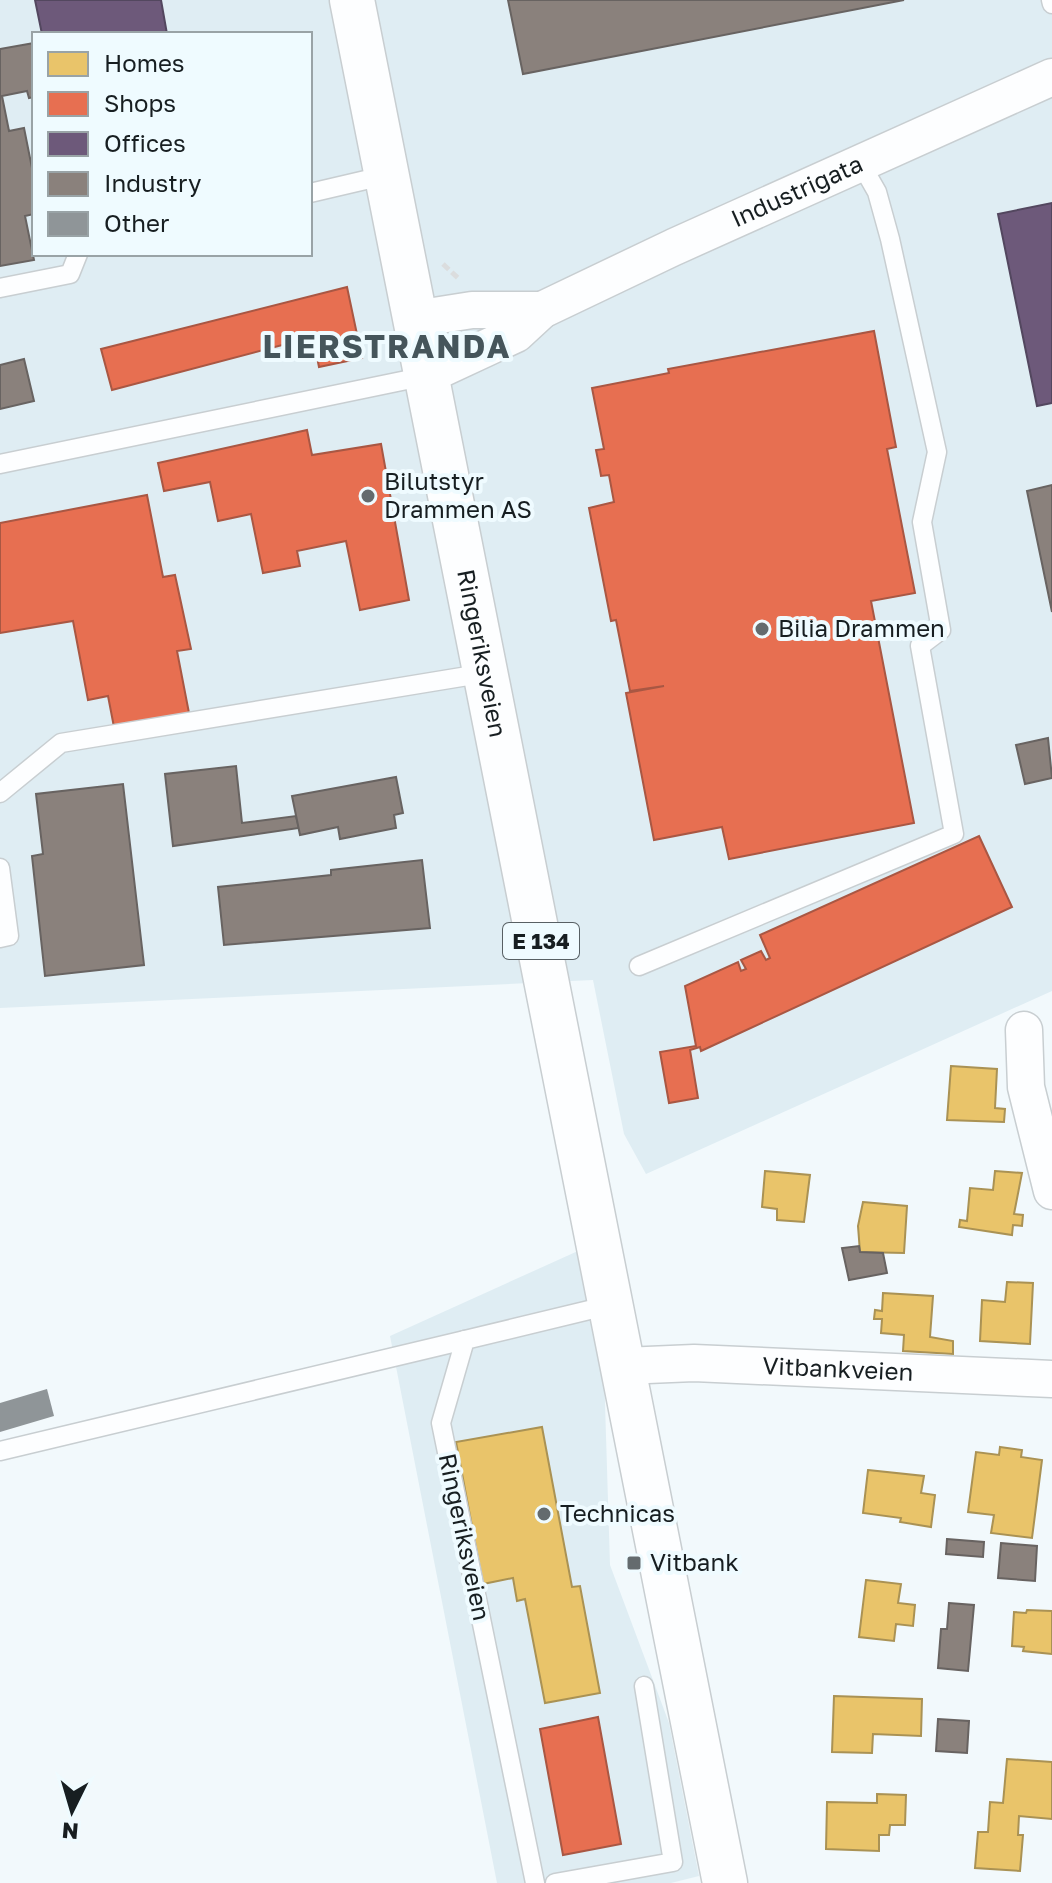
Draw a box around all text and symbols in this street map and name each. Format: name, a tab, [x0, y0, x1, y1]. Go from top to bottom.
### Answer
legend	[32, 32, 312, 256]
text: Homes	[104, 48, 185, 77]
text: Shops	[104, 88, 176, 117]
text: Offices	[104, 128, 186, 157]
street label: Industrigata	[726, 148, 867, 232]
text: Industry	[104, 168, 201, 197]
text: Other	[104, 208, 169, 237]
district label: LIERSTRANDA	[263, 327, 511, 365]
place label: Bilutstyr Drammen AS	[384, 466, 532, 523]
marker: Bilutstyr Drammen AS	[359, 487, 377, 505]
street label: Ringeriksveien	[452, 567, 514, 739]
place label: Bilia Drammen	[778, 613, 945, 642]
marker: Bilia Drammen	[753, 620, 771, 638]
road number: E 134	[503, 923, 579, 959]
street label: Vitbankveien	[762, 1350, 914, 1386]
street label: Ringeriksveien	[434, 1450, 497, 1623]
place label: Technicas	[560, 1498, 675, 1527]
marker: Technicas	[535, 1505, 553, 1523]
place label: Vitbank	[650, 1547, 739, 1576]
marker: Vitbank	[625, 1554, 643, 1572]
north arrow	[32, 1771, 112, 1851]
text: N	[61, 1817, 80, 1846]

